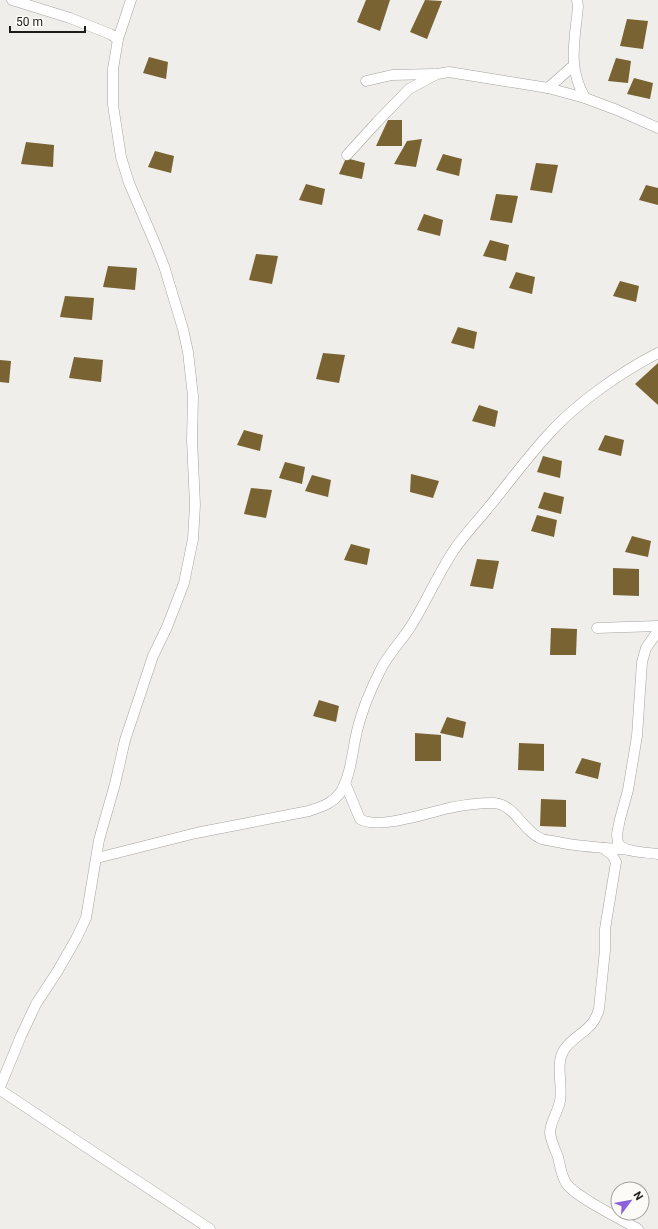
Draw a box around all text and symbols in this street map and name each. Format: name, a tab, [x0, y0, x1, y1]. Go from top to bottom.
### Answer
scale bar	[10, 8, 85, 34]
text: 50 m	[16, 15, 43, 29]
north arrow	[610, 1181, 650, 1221]
text: N	[630, 1189, 646, 1203]

